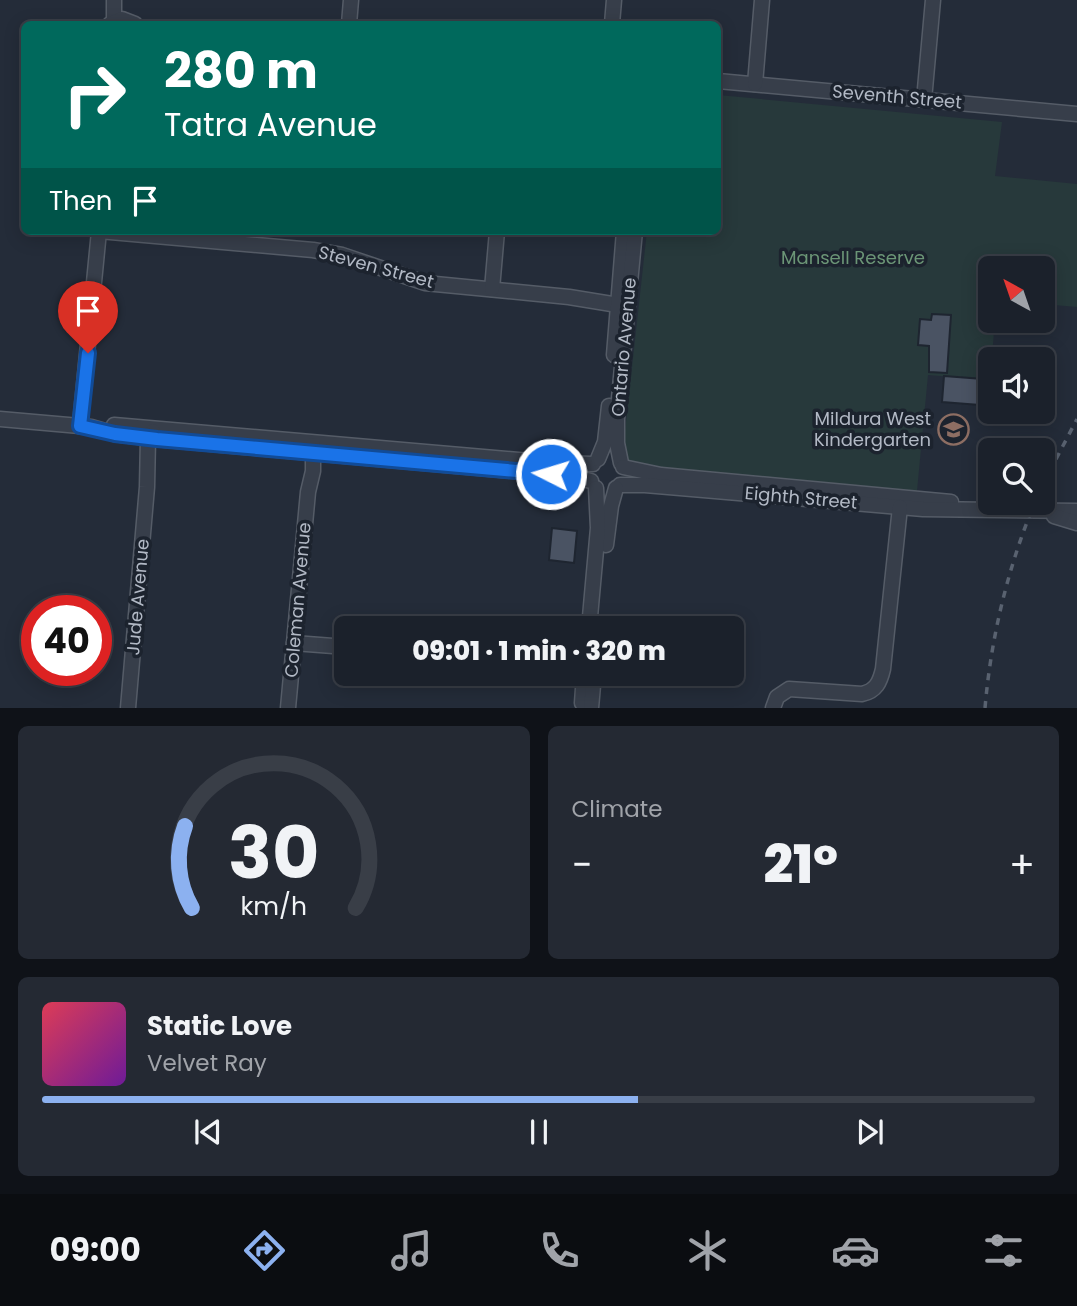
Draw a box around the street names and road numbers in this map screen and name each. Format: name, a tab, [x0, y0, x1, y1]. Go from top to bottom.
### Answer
street label: Seventh Street	[831, 78, 963, 115]
street label: Steven Street	[316, 239, 437, 294]
street label: Ontario Avenue	[605, 276, 642, 418]
street label: Eighth Street	[744, 480, 858, 515]
street label: Coleman Avenue	[278, 521, 317, 679]
street label: Jude Avenue	[120, 538, 155, 656]

